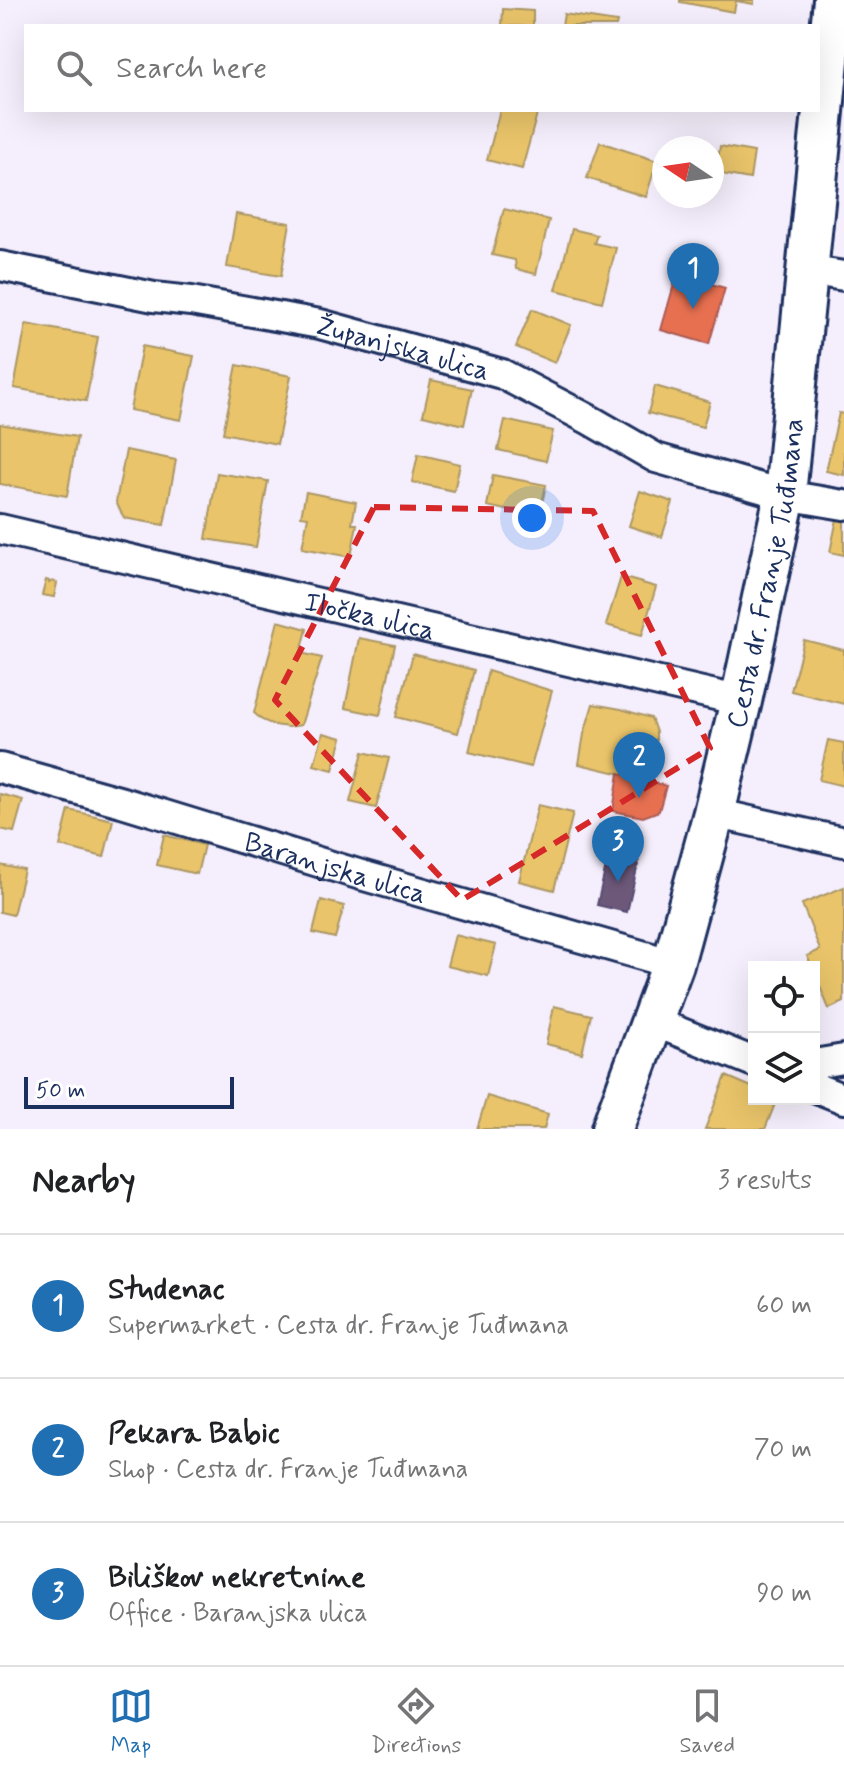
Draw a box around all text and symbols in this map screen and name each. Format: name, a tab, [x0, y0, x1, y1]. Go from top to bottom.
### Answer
search box	[24, 24, 820, 112]
icon: search	[52, 46, 96, 90]
text: Search here	[116, 49, 267, 88]
north arrow	[652, 136, 724, 208]
pin: 1	[667, 243, 719, 309]
street label: Županjska ulica	[312, 308, 494, 391]
street label: Cesta dr. Franje Tuđmana	[719, 416, 814, 732]
your location	[512, 498, 552, 538]
street label: Iločka ulica	[301, 584, 438, 650]
pin: 2	[613, 732, 665, 798]
pin: 3	[592, 816, 644, 882]
street label: Baranjska ulica	[239, 824, 430, 914]
map controls	[748, 961, 820, 1105]
button: locate	[748, 961, 820, 1033]
button: layers	[748, 1033, 820, 1105]
scale bar	[24, 1073, 234, 1109]
text: 50 m	[36, 1077, 85, 1105]
text: Nearby	[32, 1159, 136, 1204]
text: 3 results	[718, 1164, 812, 1198]
text: Studenac	[108, 1270, 225, 1309]
text: 1	[52, 1289, 64, 1323]
text: 60 m	[756, 1289, 812, 1323]
text: Supermarket · Cesta dr. Franje Tuđmana	[108, 1309, 569, 1343]
text: Pekara Babic	[108, 1414, 280, 1453]
text: 2	[52, 1433, 64, 1467]
text: 70 m	[754, 1433, 812, 1467]
text: Shop · Cesta dr. Franje Tuđmana	[108, 1453, 468, 1487]
text: Biliškov nekretnine	[108, 1558, 366, 1597]
text: 3	[52, 1577, 64, 1611]
text: 90 m	[757, 1577, 812, 1611]
text: Office · Baranjska ulica	[108, 1597, 368, 1631]
tab: Map	[109, 1684, 153, 1760]
tab: Directions	[371, 1684, 461, 1760]
tab: Saved	[679, 1684, 735, 1760]

